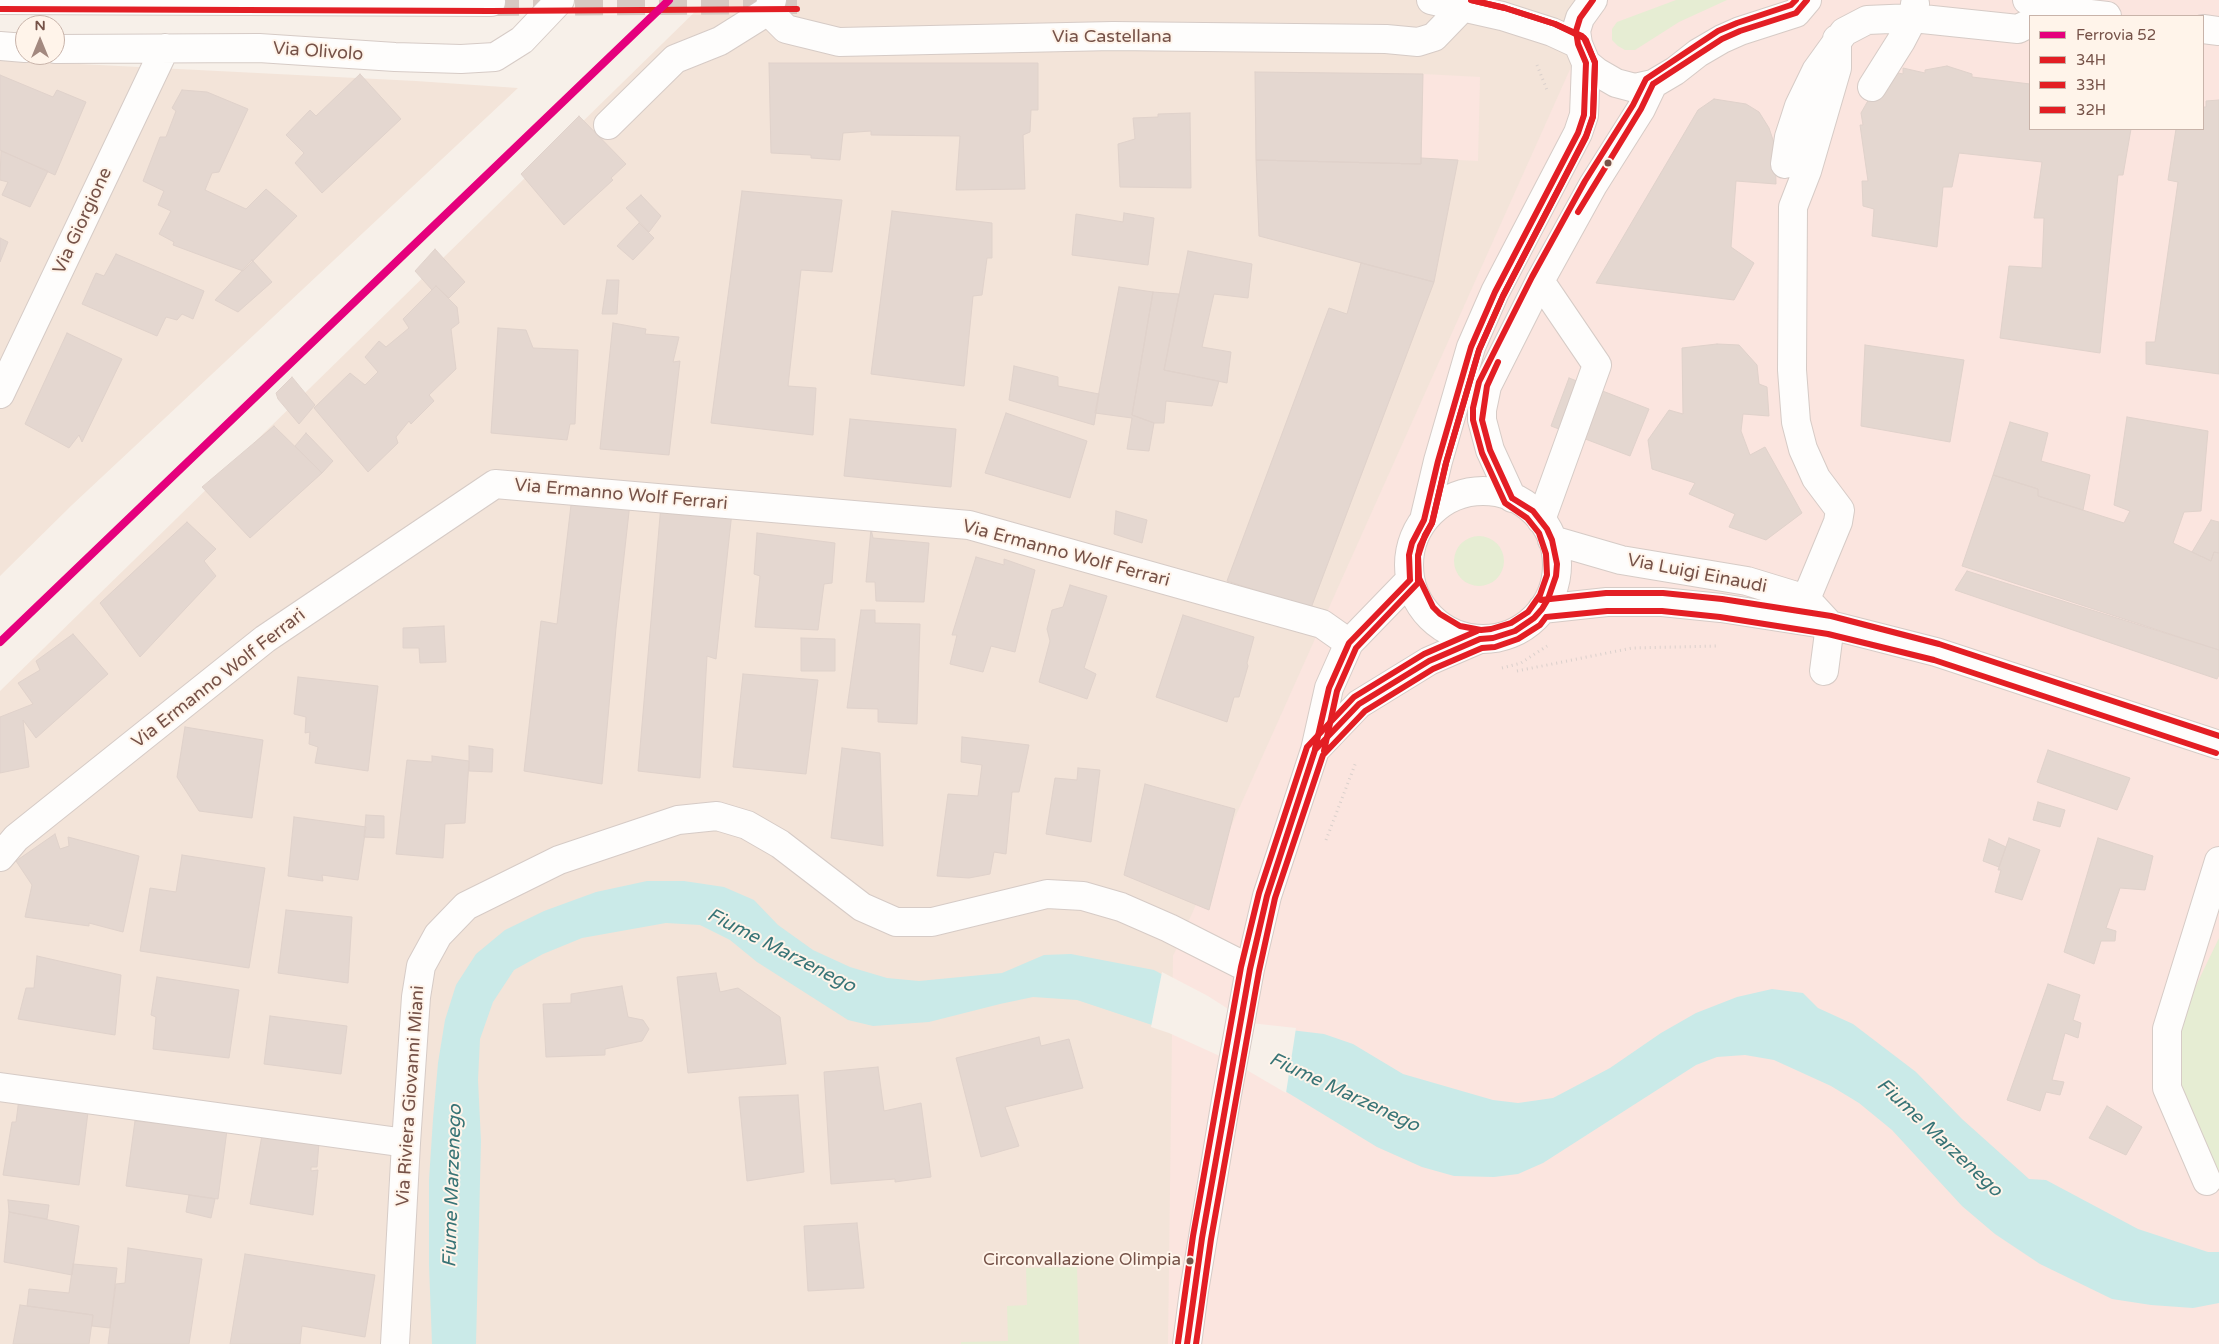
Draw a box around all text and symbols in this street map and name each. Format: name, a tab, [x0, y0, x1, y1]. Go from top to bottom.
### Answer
north arrow	[15, 15, 65, 65]
legend	[2029, 15, 2204, 130]
text: N	[34, 17, 46, 34]
street label: Via Castellana	[1052, 26, 1172, 48]
text: Ferrovia 52	[2076, 26, 2156, 44]
street label: Via Olivolo	[272, 38, 364, 66]
text: 34H	[2076, 51, 2106, 69]
text: 33H	[2076, 76, 2106, 94]
text: 32H	[2076, 101, 2106, 119]
unlabelled marker	[1603, 158, 1613, 168]
street label: Via Giorgione	[49, 164, 117, 278]
street label: Via Ermanno Wolf Ferrari	[513, 475, 729, 515]
street label: Via Ermanno Wolf Ferrari	[960, 516, 1172, 592]
street label: Via Luigi Einaudi	[1625, 550, 1769, 598]
street label: Via Ermanno Wolf Ferrari	[128, 605, 310, 753]
water label: Fiume Marzenego	[703, 904, 859, 998]
street label: Via Riviera Giovanni Miani	[392, 985, 430, 1207]
water label: Fiume Marzenego	[1265, 1048, 1423, 1138]
water label: Fiume Marzenego	[1872, 1074, 2006, 1202]
water label: Fiume Marzenego	[439, 1104, 467, 1268]
place label: Circonvallazione Olimpia	[983, 1251, 1181, 1271]
marker: Circonvallazione Olimpia	[1185, 1256, 1195, 1266]

